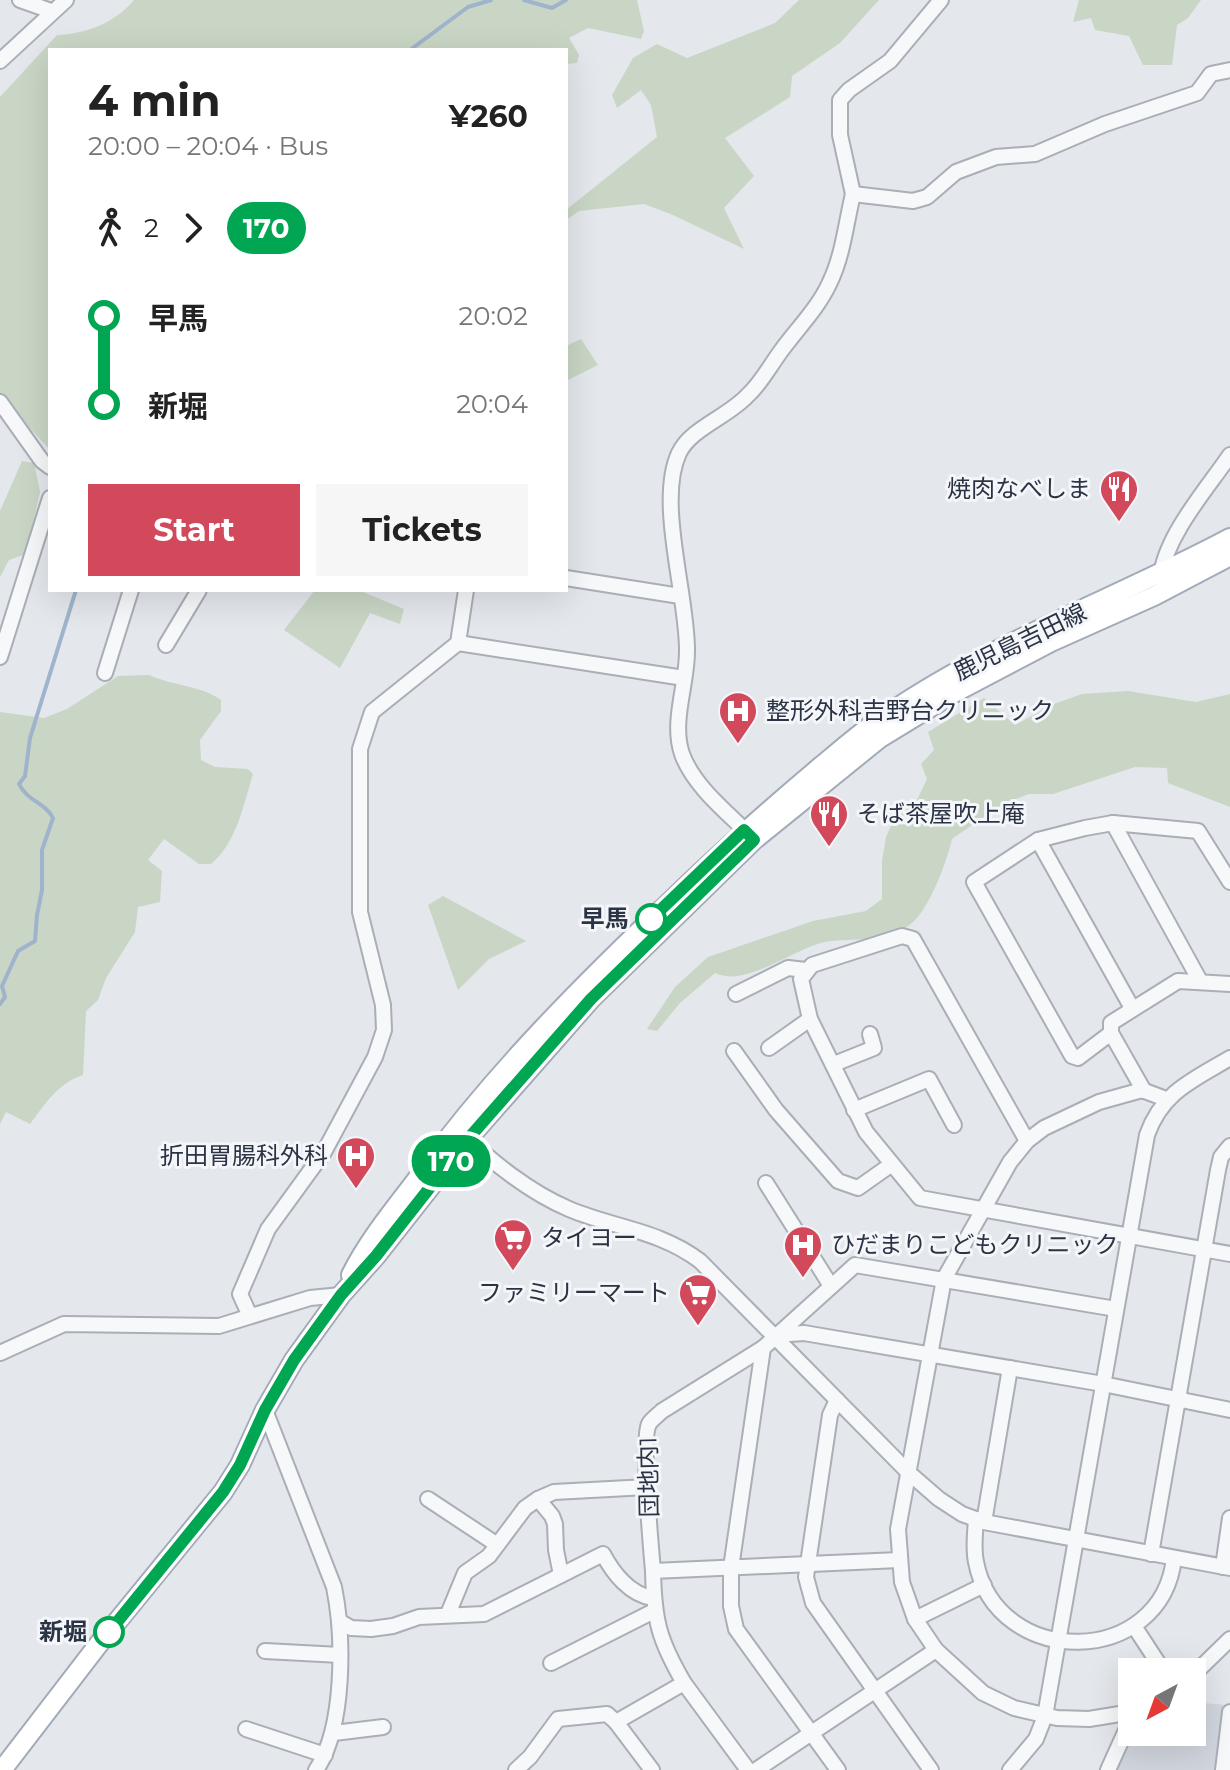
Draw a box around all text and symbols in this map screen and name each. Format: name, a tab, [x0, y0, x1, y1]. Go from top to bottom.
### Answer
text: 4 min	[88, 73, 221, 127]
text: ¥260	[449, 98, 528, 135]
text: 20:00 – 20:04 · Bus	[88, 130, 328, 162]
icon: walk	[88, 206, 132, 250]
icon: forward	[171, 206, 215, 250]
text: 170	[243, 211, 290, 245]
text: 2	[144, 212, 159, 244]
text: 早馬	[148, 300, 208, 337]
text: 20:02	[459, 300, 528, 332]
text: 新堀	[148, 388, 208, 425]
text: 20:04	[456, 388, 528, 420]
restaurant icon: 焼肉なべしま	[1098, 468, 1140, 523]
place label: 焼肉なべしま	[947, 474, 1091, 503]
button: Start	[88, 484, 300, 576]
button: Tickets	[316, 484, 528, 576]
street label: 鹿児島吉田線	[949, 597, 1091, 686]
hospital icon: 整形外科吉野台クリニック	[717, 690, 759, 745]
place label: 整形外科吉野台クリニック	[766, 696, 1054, 725]
restaurant icon: そば茶屋吹上庵	[808, 793, 850, 848]
place label: そば茶屋吹上庵	[857, 799, 1025, 828]
place label: 早馬	[581, 904, 629, 933]
marker: 早馬	[636, 904, 666, 934]
hospital icon: 折田胃腸科外科	[335, 1135, 377, 1190]
line badge: 170	[405, 1135, 497, 1187]
place label: 折田胃腸科外科	[160, 1141, 328, 1170]
text: 170	[428, 1144, 474, 1178]
supermarket icon: タイヨー	[492, 1217, 534, 1272]
place label: タイヨー	[541, 1223, 637, 1252]
hospital icon: ひだまりこどもクリニック	[782, 1224, 824, 1279]
place label: ひだまりこどもクリニック	[831, 1230, 1119, 1259]
supermarket icon: ファミリーマート	[677, 1272, 719, 1327]
place label: ファミリーマート	[478, 1278, 670, 1307]
street label: 団地内1	[633, 1436, 664, 1518]
place label: 新堀	[39, 1617, 87, 1646]
marker: 新堀	[94, 1617, 124, 1647]
north arrow	[1118, 1658, 1206, 1746]
map controls	[1118, 1658, 1206, 1746]

